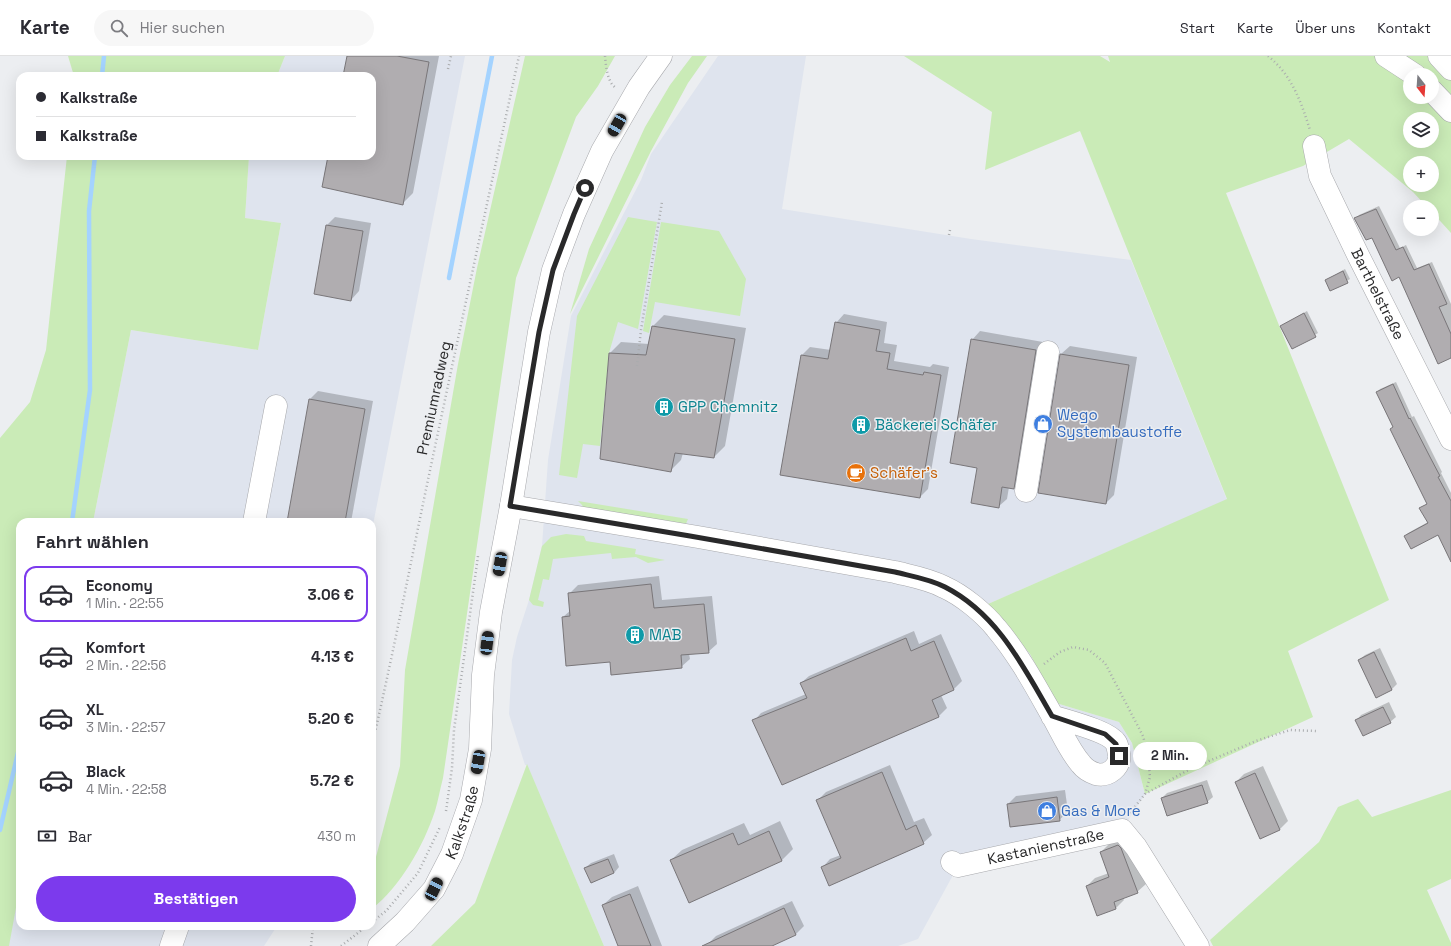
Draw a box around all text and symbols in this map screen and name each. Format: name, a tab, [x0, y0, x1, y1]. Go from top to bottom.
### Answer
search box	[94, 10, 374, 46]
text: Karte	[20, 15, 70, 40]
icon: search	[108, 17, 130, 39]
text: Hier suchen	[140, 18, 225, 37]
text: Start	[1180, 19, 1215, 37]
text: Karte	[1237, 19, 1273, 37]
text: Über uns	[1295, 19, 1355, 37]
text: Kontakt	[1377, 19, 1431, 37]
north arrow	[1403, 68, 1439, 104]
map controls	[1403, 68, 1439, 236]
text: Kalkstraße	[60, 88, 138, 107]
car	[606, 112, 628, 138]
button: layers	[1403, 112, 1439, 148]
text: Kalkstraße	[60, 126, 138, 145]
button: +	[1403, 156, 1439, 192]
route start	[576, 179, 594, 197]
button: −	[1403, 200, 1439, 236]
street label: Barthelstraße	[1347, 245, 1409, 343]
street label: Premiumradweg	[412, 339, 455, 457]
building icon: GPP Chemnitz	[653, 396, 675, 418]
place label: GPP Chemnitz	[678, 397, 778, 416]
place label: Wego Systembaustoffe	[1057, 405, 1182, 441]
shop icon: Wego Systembaustoffe	[1032, 413, 1054, 435]
building icon: Bäckerei Schäfer	[850, 414, 872, 436]
place label: Bäckerei Schäfer	[875, 415, 997, 434]
cafe icon: Schäfer's	[845, 462, 867, 484]
place label: Schäfer's	[870, 463, 938, 482]
text: Fahrt wählen	[36, 530, 149, 553]
car	[492, 551, 508, 577]
icon: car	[38, 576, 74, 612]
text: Economy	[86, 576, 153, 595]
text: 3.06 €	[308, 585, 354, 604]
text: 1 Min. · 22:55	[86, 595, 164, 612]
building icon: MAB	[624, 624, 646, 646]
place label: MAB	[649, 625, 681, 644]
car	[480, 630, 494, 656]
icon: car	[38, 638, 74, 674]
text: Komfort	[86, 638, 145, 657]
text: 4.13 €	[311, 647, 354, 666]
text: 2 Min. · 22:56	[86, 657, 166, 674]
icon: car	[38, 700, 74, 736]
text: XL	[86, 700, 104, 719]
text: 5.20 €	[308, 709, 354, 728]
text: 3 Min. · 22:57	[86, 719, 166, 736]
callout: 2 Min.	[1133, 742, 1207, 770]
route end	[1110, 747, 1128, 765]
text: 2 Min.	[1151, 747, 1189, 764]
car	[470, 749, 486, 775]
icon: car	[38, 762, 74, 798]
text: Black	[86, 762, 126, 781]
text: 5.72 €	[310, 771, 354, 790]
text: 4 Min. · 22:58	[86, 781, 167, 798]
street label: Kalkstraße	[441, 784, 482, 862]
shop icon: Gas & More	[1036, 800, 1058, 822]
place label: Gas & More	[1061, 801, 1141, 820]
street label: Kastanienstraße	[985, 824, 1106, 868]
icon: cash	[36, 825, 58, 847]
text: Bar	[68, 827, 92, 846]
text: 430 m	[317, 828, 356, 845]
button: Bestätigen	[36, 876, 356, 922]
car	[423, 876, 445, 902]

